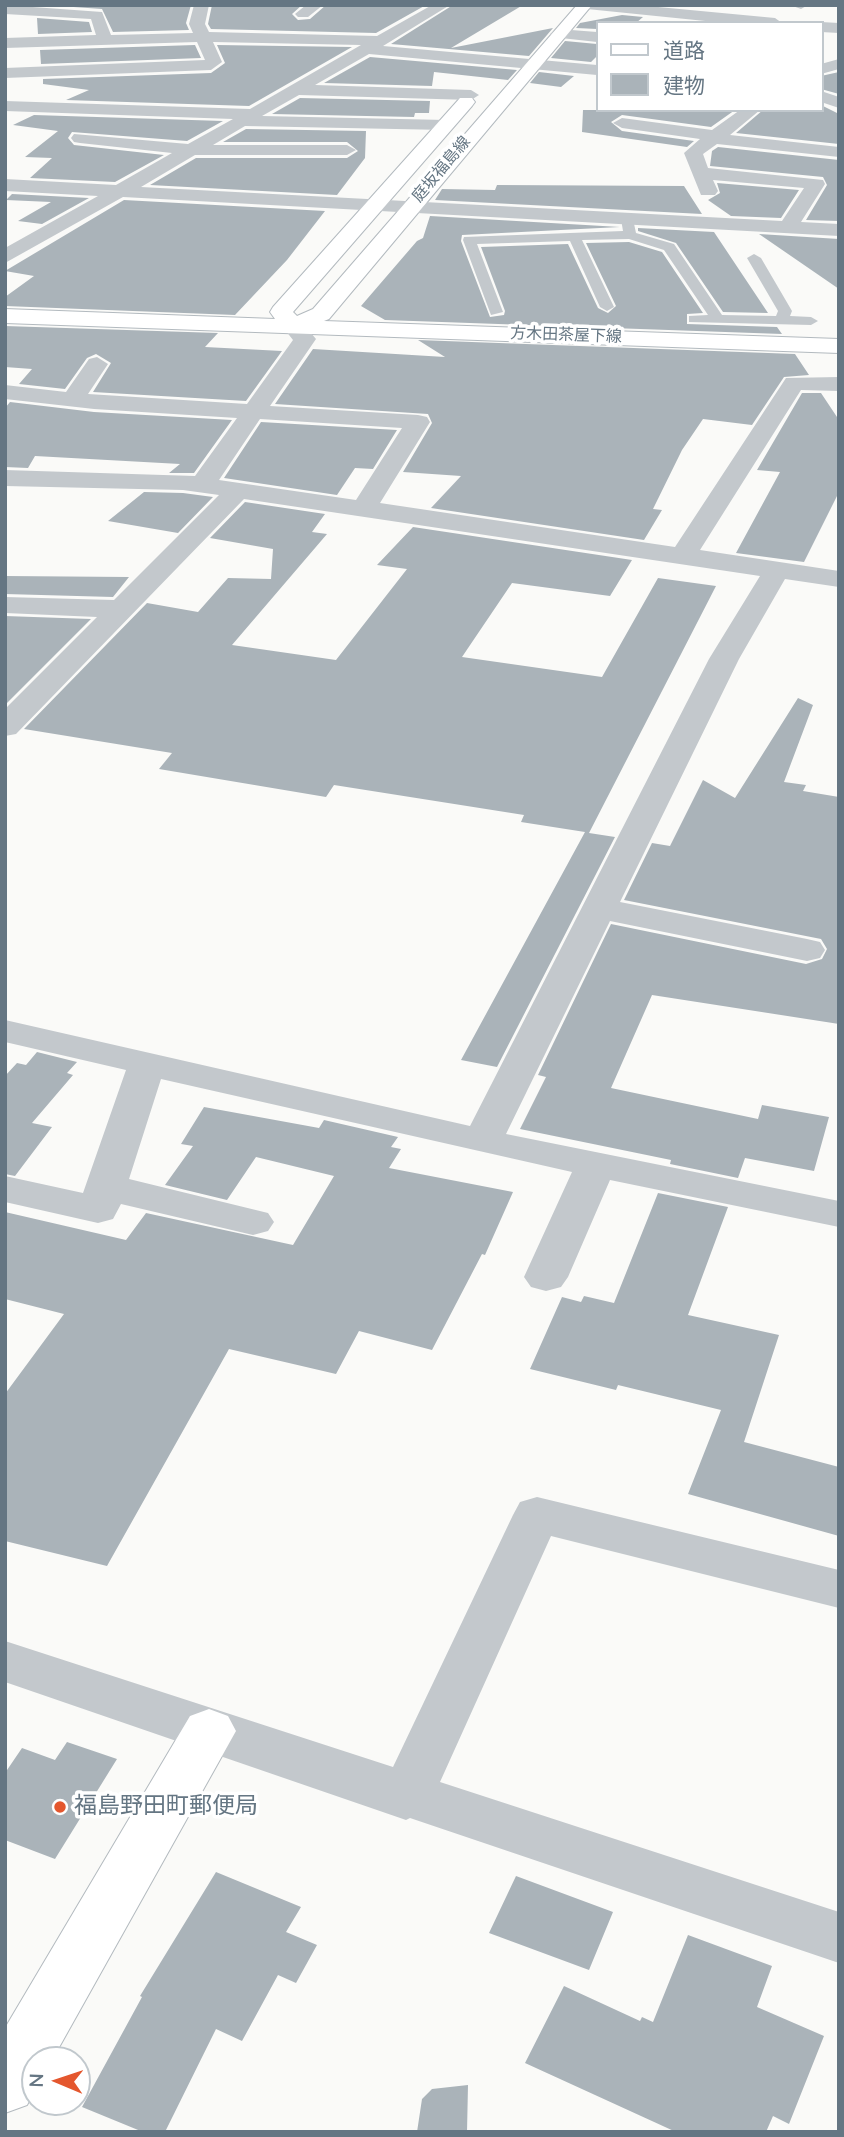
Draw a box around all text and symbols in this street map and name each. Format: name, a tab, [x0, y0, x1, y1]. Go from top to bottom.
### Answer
legend	[596, 21, 823, 112]
text: 道路	[663, 37, 705, 65]
text: 建物	[663, 72, 705, 100]
street label: 庭坂福島線	[409, 133, 475, 207]
street label: 方木田茶屋下線	[510, 324, 622, 348]
place label: 福島野田町郵便局	[74, 1793, 258, 1821]
marker: 福島野田町郵便局	[52, 1799, 68, 1815]
north arrow	[21, 2046, 91, 2116]
text: N	[24, 2073, 50, 2088]

